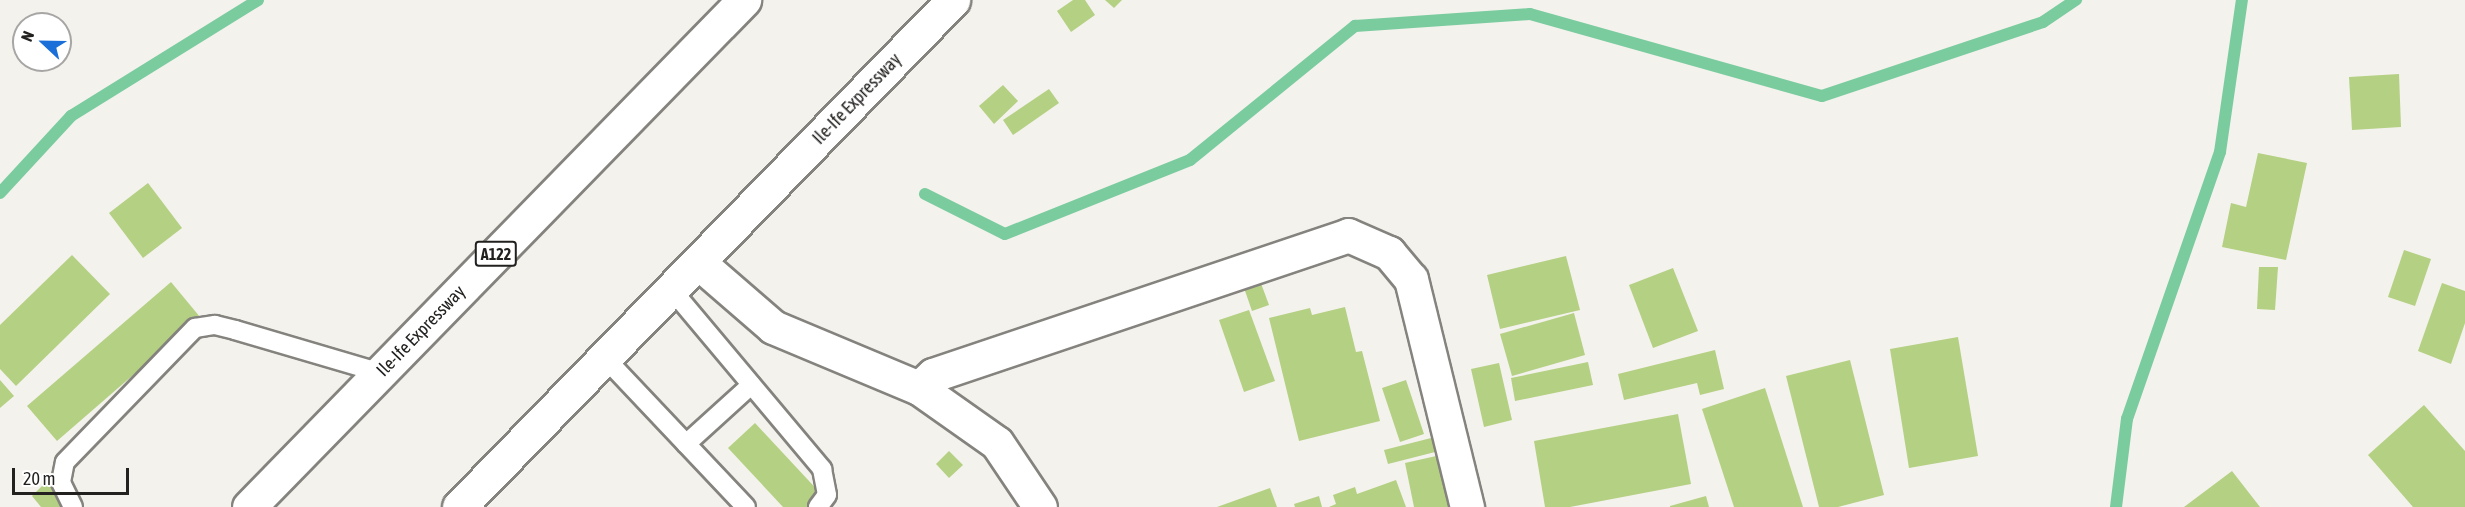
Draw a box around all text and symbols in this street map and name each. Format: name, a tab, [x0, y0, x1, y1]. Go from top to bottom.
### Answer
north arrow	[12, 12, 72, 72]
text: N	[17, 28, 37, 44]
street label: Ile-Ife Expressway	[808, 49, 906, 149]
road number: A122	[474, 241, 518, 267]
street label: Ile-Ife Expressway	[372, 281, 470, 381]
scale bar	[15, 456, 132, 494]
text: 20 m	[23, 468, 55, 489]

